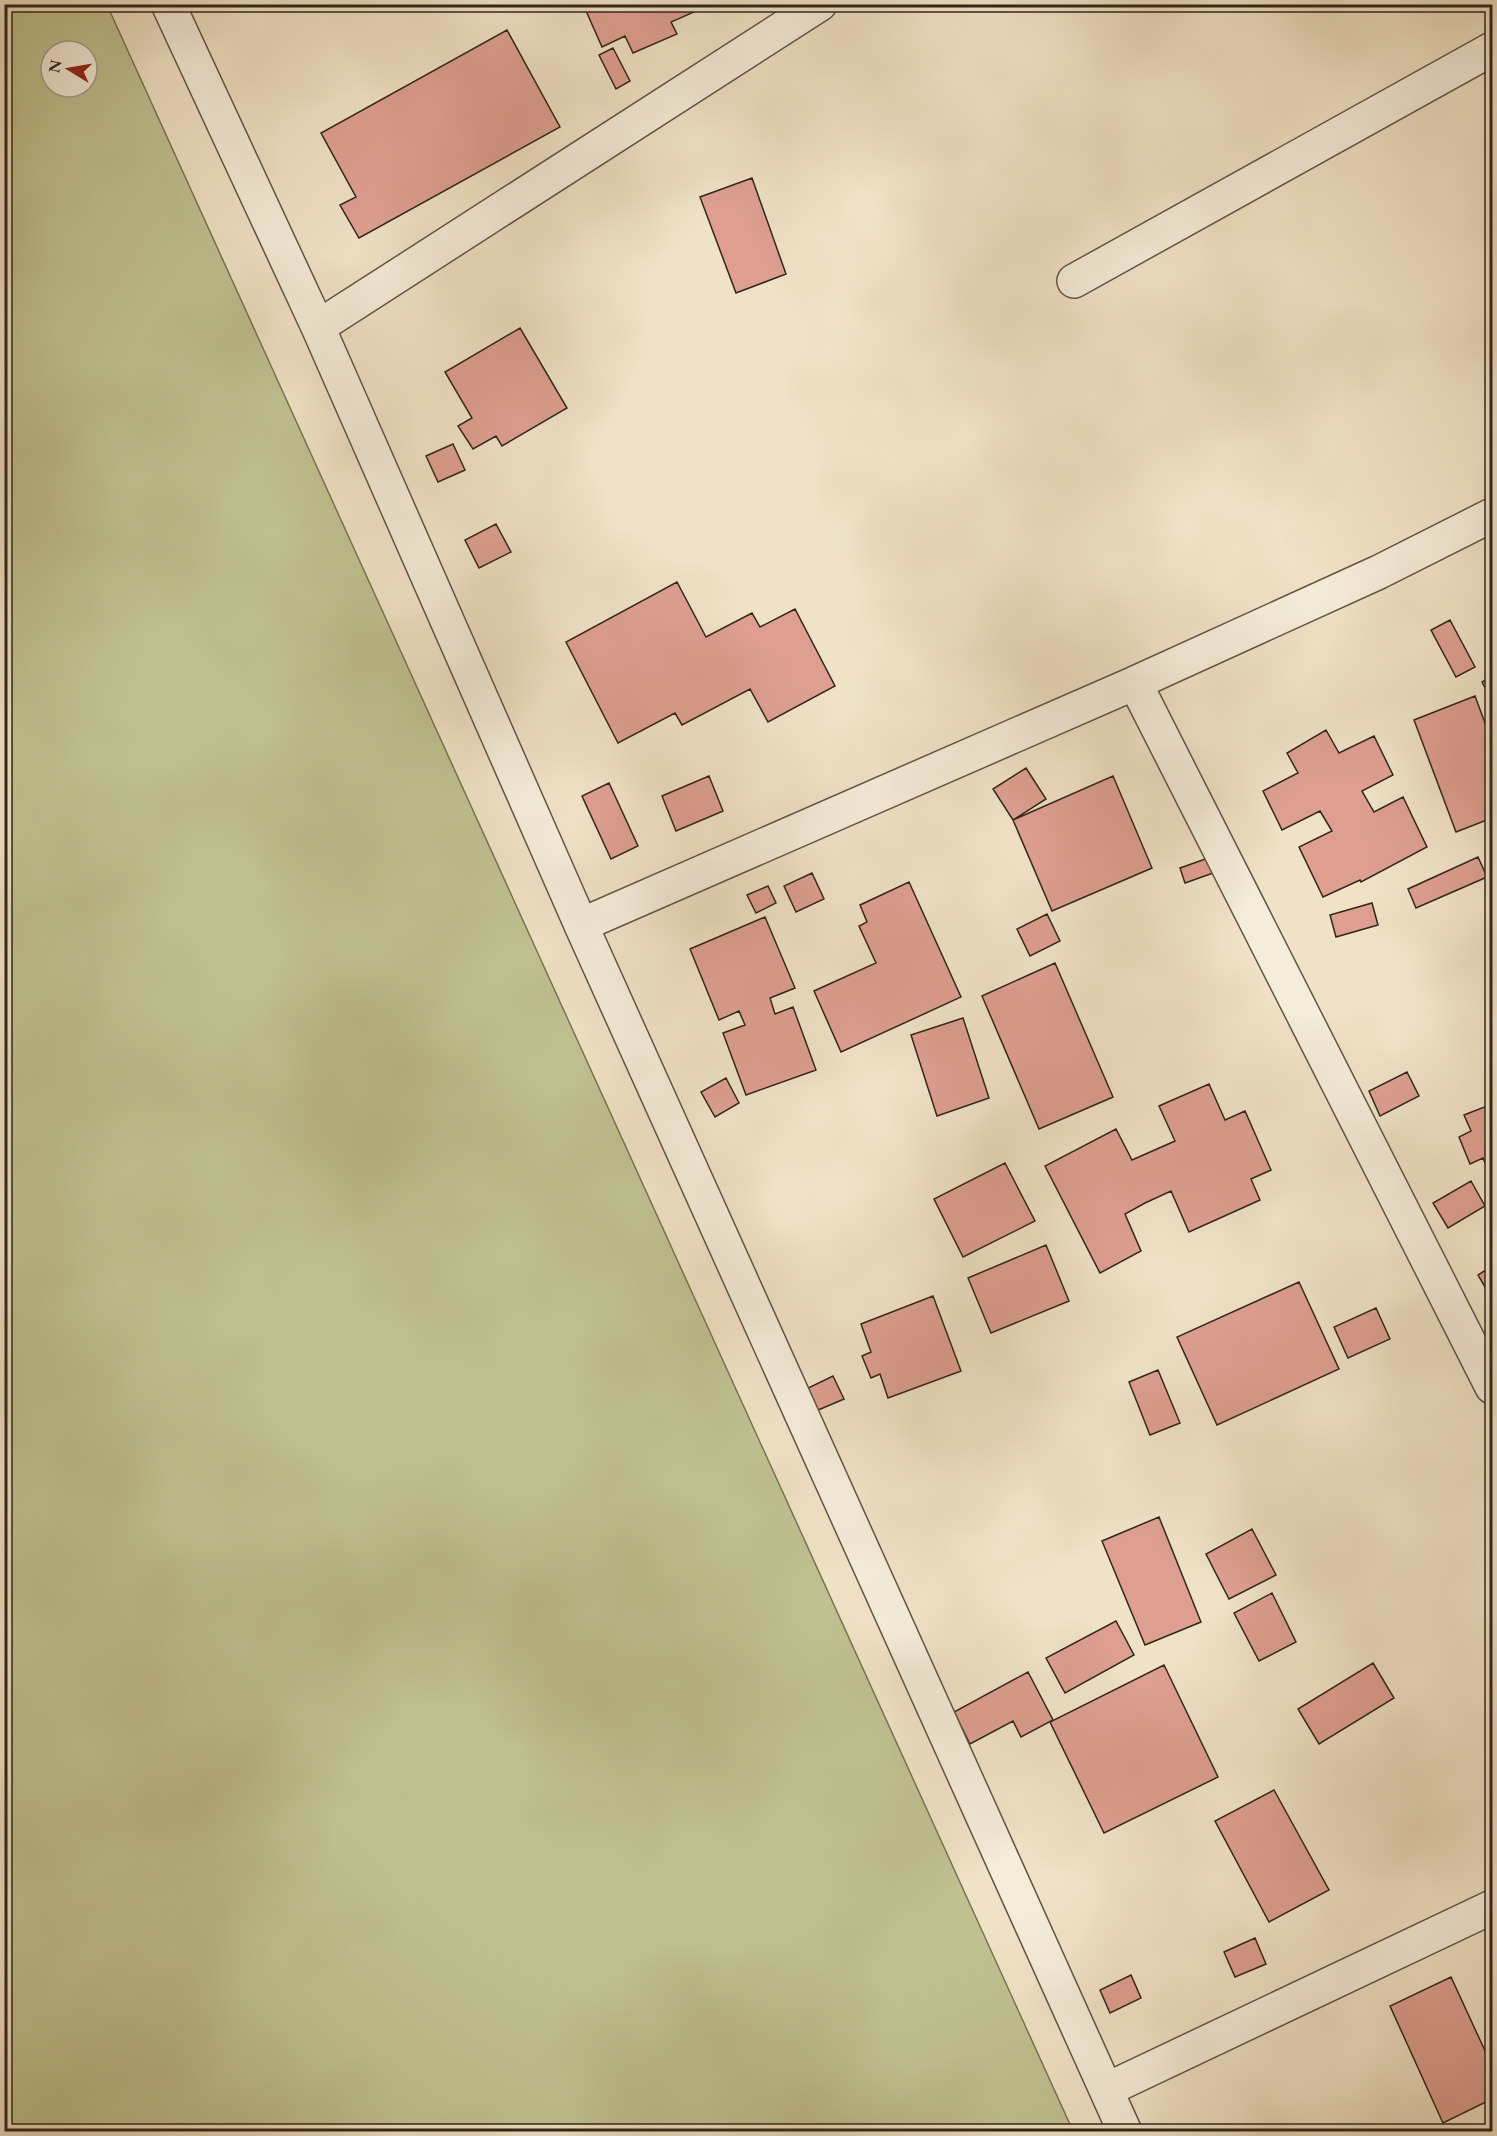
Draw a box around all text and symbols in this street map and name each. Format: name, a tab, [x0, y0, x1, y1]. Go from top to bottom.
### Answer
north arrow	[39, 39, 99, 99]
text: N	[43, 58, 66, 75]

